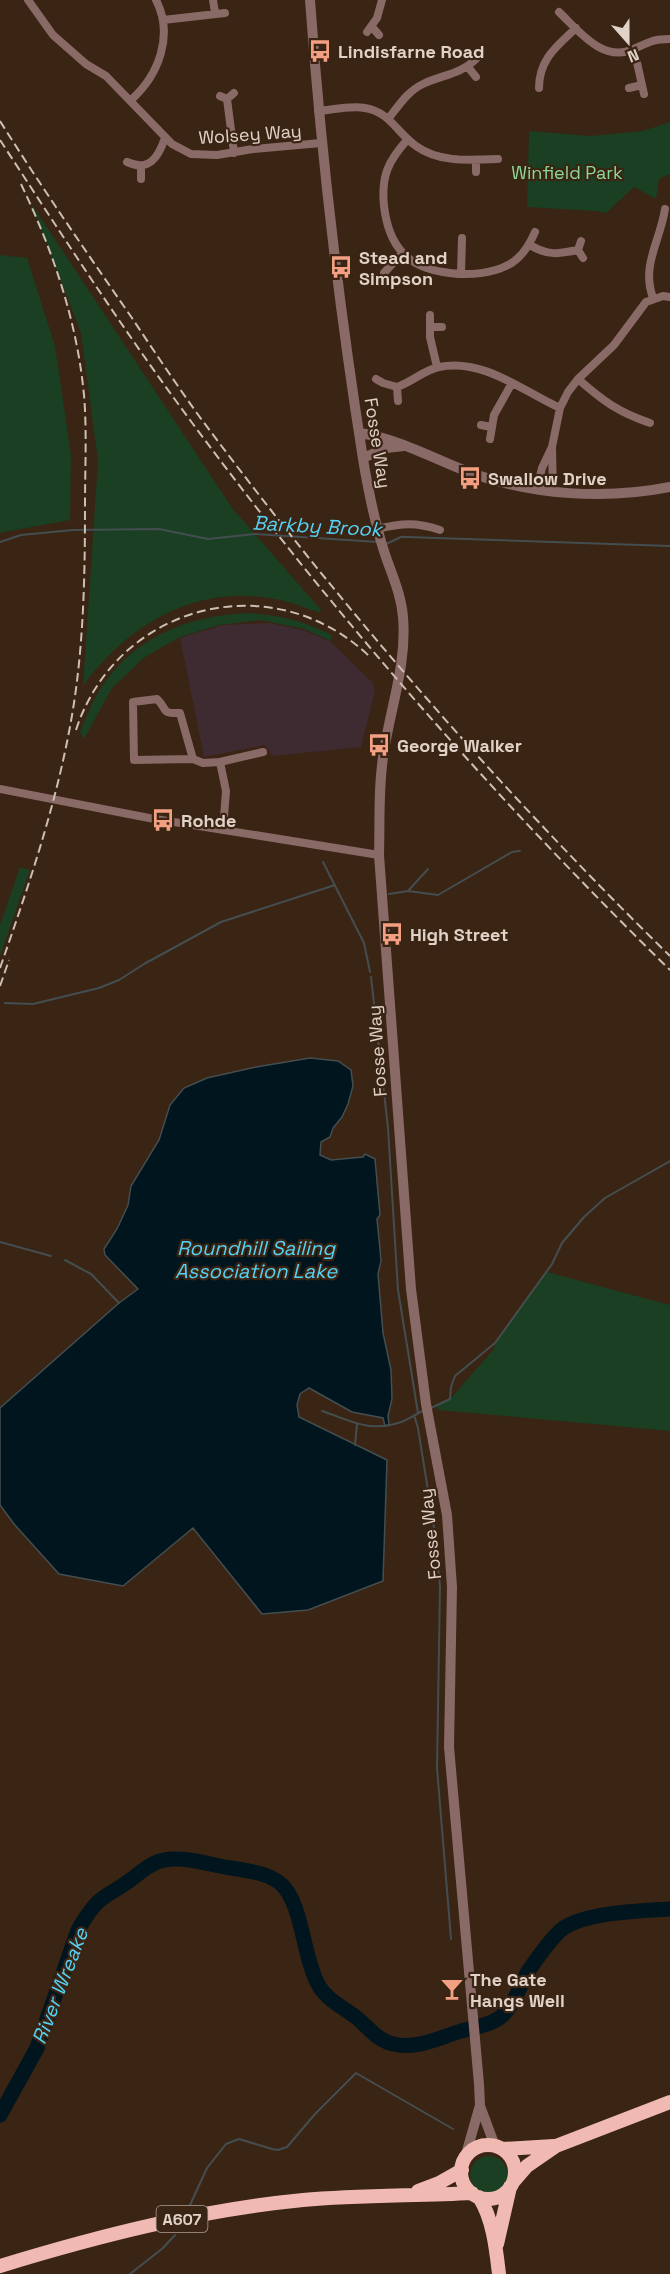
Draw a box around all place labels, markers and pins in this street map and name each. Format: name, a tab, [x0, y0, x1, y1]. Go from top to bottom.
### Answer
bus stop icon: Lindisfarne Road	[307, 38, 333, 64]
place label: Lindisfarne Road	[338, 40, 485, 63]
place label: Stead and Simpson	[359, 246, 447, 290]
bus stop icon: Stead and Simpson	[328, 254, 354, 280]
bus stop icon: Swallow Drive	[457, 465, 483, 491]
place label: Swallow Drive	[488, 467, 607, 490]
bus stop icon: George Walker	[366, 732, 392, 758]
place label: George Walker	[397, 734, 522, 757]
bus stop icon: Rohde	[150, 807, 176, 833]
place label: Rohde	[181, 809, 236, 832]
bus stop icon: High Street	[379, 921, 405, 947]
place label: High Street	[410, 923, 508, 946]
place label: The Gate Hangs Well	[470, 1968, 565, 2012]
bar icon: The Gate Hangs Well	[439, 1976, 465, 2002]

